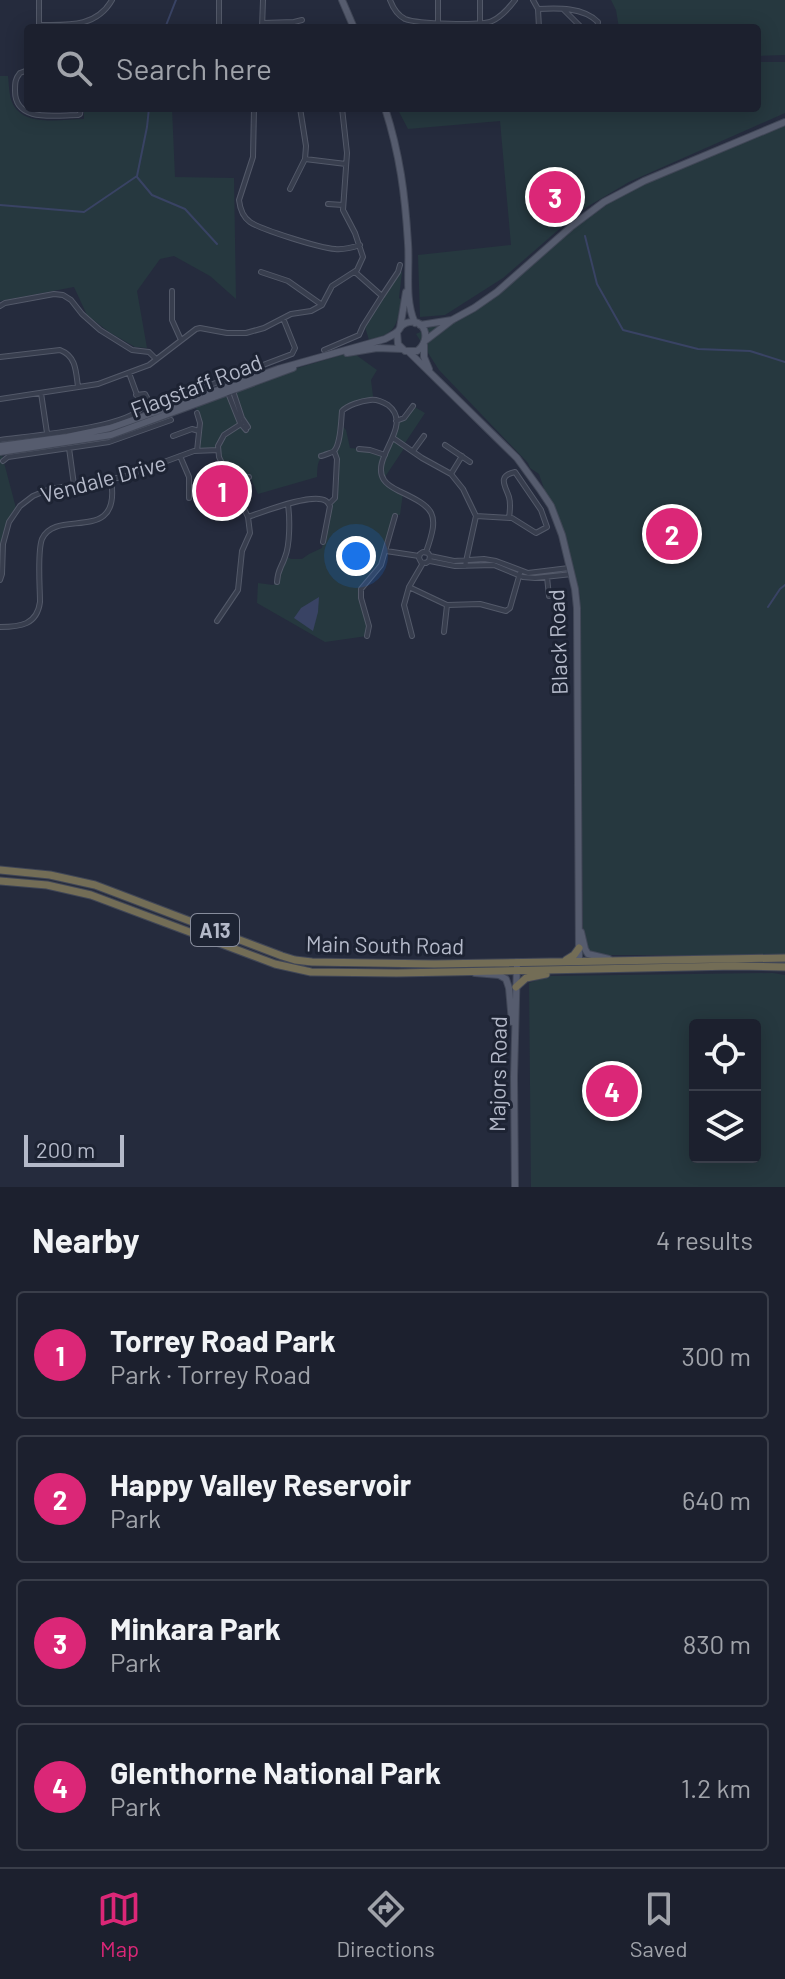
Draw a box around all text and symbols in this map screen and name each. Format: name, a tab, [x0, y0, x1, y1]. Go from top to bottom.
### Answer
search box	[24, 24, 761, 112]
icon: search	[52, 46, 96, 90]
text: Search here	[116, 50, 272, 86]
pin: 3	[529, 167, 581, 227]
street label: Flagstaff Road	[127, 348, 265, 422]
street label: Vendale Drive	[37, 449, 169, 507]
pin: 1	[196, 461, 248, 521]
pin: 2	[646, 504, 698, 564]
your location	[336, 536, 376, 576]
street label: Black Road	[542, 589, 572, 695]
road number: A13	[191, 914, 239, 946]
street label: Main South Road	[306, 930, 464, 958]
street label: Majors Road	[483, 1016, 511, 1132]
map controls	[689, 1019, 761, 1163]
button: locate	[689, 1019, 761, 1091]
pin: 4	[586, 1061, 638, 1121]
button: layers	[689, 1091, 761, 1163]
scale bar	[24, 1131, 124, 1167]
text: 200 m	[36, 1136, 95, 1162]
text: Nearby	[32, 1219, 140, 1260]
text: 4 results	[656, 1224, 753, 1255]
text: Torrey Road Park	[110, 1322, 336, 1358]
text: 1	[55, 1340, 65, 1371]
text: 300 m	[682, 1340, 751, 1371]
text: Park · Torrey Road	[110, 1358, 311, 1389]
text: Happy Valley Reservoir	[110, 1466, 411, 1502]
text: 2	[53, 1484, 67, 1515]
text: 640 m	[682, 1484, 751, 1515]
text: Park	[110, 1502, 161, 1533]
text: Minkara Park	[110, 1610, 281, 1646]
text: 3	[53, 1628, 67, 1659]
text: 830 m	[683, 1628, 751, 1659]
text: Park	[110, 1646, 161, 1677]
text: Glenthorne National Park	[110, 1754, 441, 1790]
text: 4	[52, 1772, 68, 1803]
text: 1.2 km	[681, 1772, 751, 1803]
text: Park	[110, 1790, 161, 1821]
tab: Map	[97, 1887, 141, 1961]
tab: Directions	[336, 1887, 435, 1961]
tab: Saved	[630, 1887, 687, 1961]

